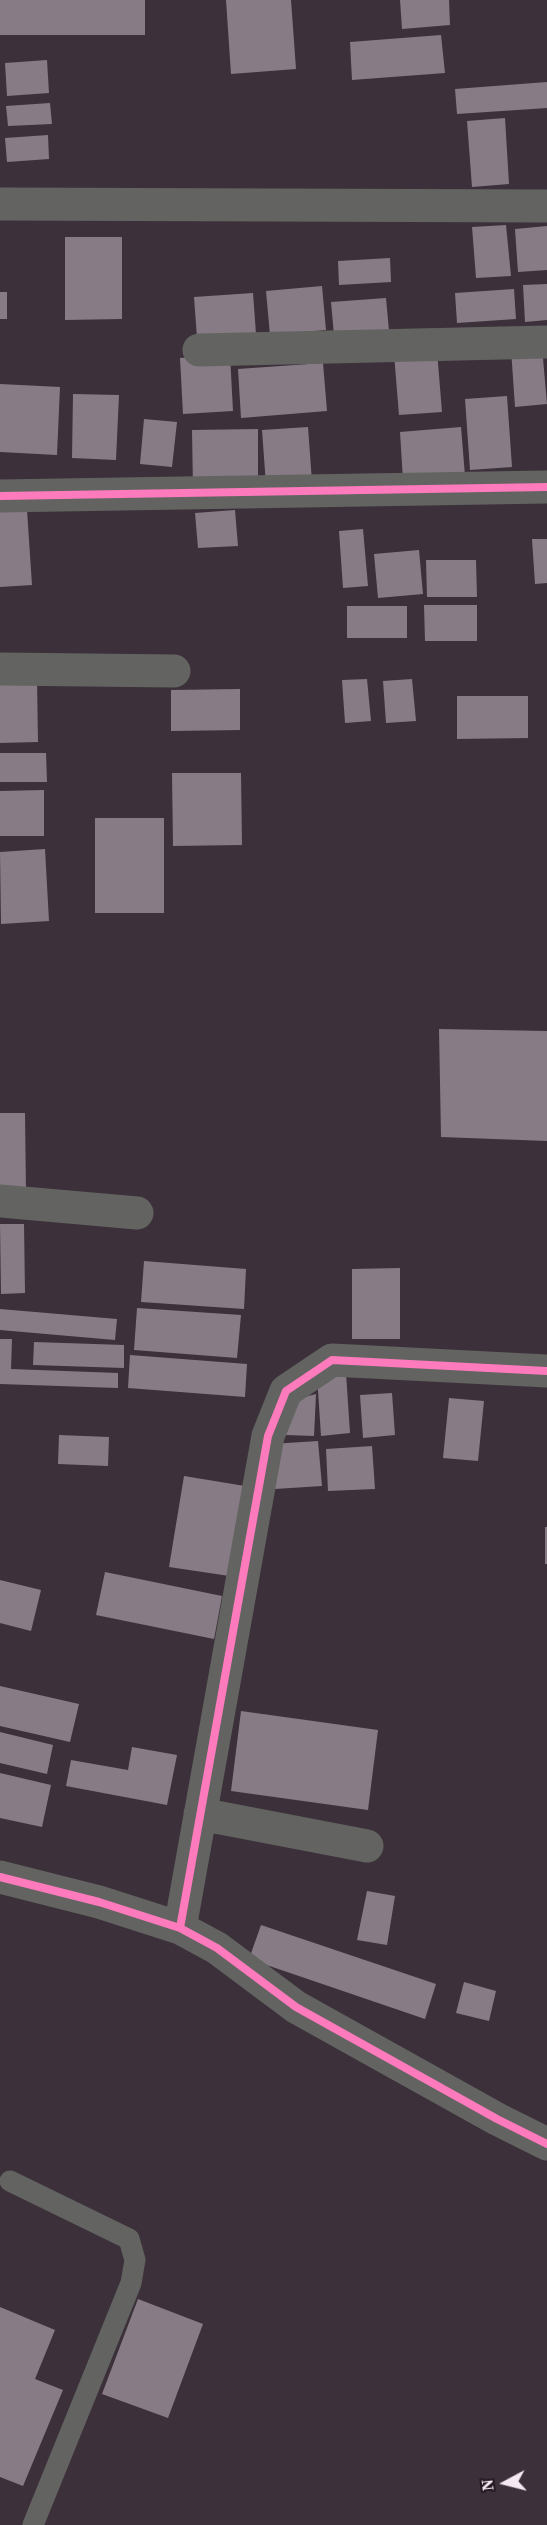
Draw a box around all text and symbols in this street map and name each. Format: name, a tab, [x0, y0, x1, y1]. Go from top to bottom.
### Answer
north arrow	[475, 2453, 535, 2513]
text: N	[476, 2478, 499, 2492]

